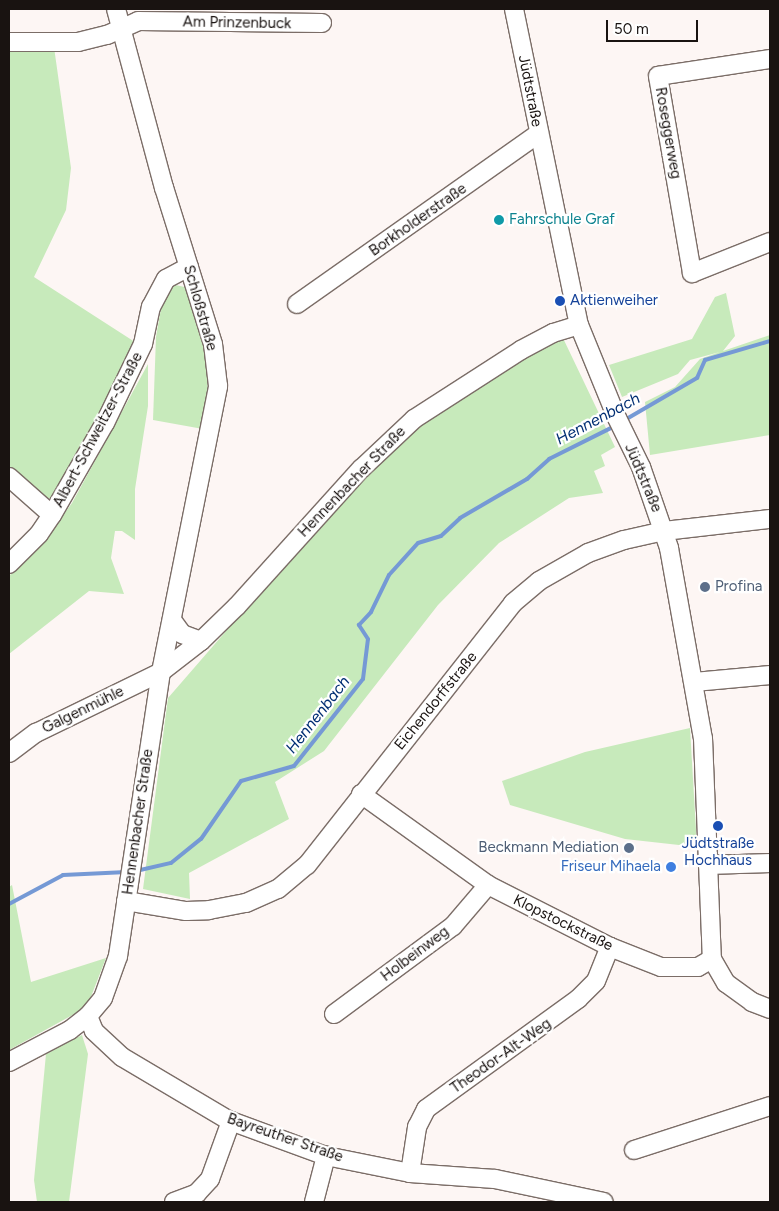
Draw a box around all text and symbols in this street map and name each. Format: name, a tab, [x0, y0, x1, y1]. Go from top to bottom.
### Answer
scale bar	[609, 10, 702, 42]
street label: Am Prinzenbuck	[183, 13, 291, 33]
text: 50 m	[614, 20, 649, 38]
street label: Jüdtstraße	[514, 54, 546, 128]
street label: Roseggerweg	[651, 86, 685, 180]
street label: Borkholderstraße	[366, 180, 470, 260]
place label: Fahrschule Graf	[509, 211, 615, 229]
marker: Fahrschule Graf	[493, 214, 505, 226]
street label: Schloßstraße	[179, 263, 221, 353]
place label: Aktienweiher	[570, 292, 658, 310]
marker: Aktienweiher	[554, 295, 566, 307]
street label: Albert-Schweitzer-Straße	[49, 349, 147, 511]
water label: Hennenbach	[553, 389, 643, 449]
street label: Hennenbacher Straße	[295, 423, 409, 541]
street label: Jüdtstraße	[621, 441, 665, 515]
place label: Profina	[715, 578, 762, 596]
marker: Profina	[699, 581, 711, 593]
street label: Eichendorffstraße	[391, 648, 481, 754]
water label: Hennenbach	[282, 673, 354, 757]
street label: Galgenmühle	[39, 682, 127, 738]
street label: Hennenbacher Straße	[119, 748, 157, 896]
marker: Jüdtstraße Hochhaus	[712, 820, 724, 832]
place label: Jüdtstraße Hochhaus	[682, 834, 754, 869]
place label: Beckmann Mediation	[478, 839, 619, 857]
marker: Beckmann Mediation	[623, 842, 635, 854]
place label: Friseur Mihaela	[561, 858, 661, 876]
marker: Friseur Mihaela	[665, 861, 677, 873]
street label: Klopstockstraße	[510, 891, 616, 955]
street label: Holbeinweg	[377, 923, 453, 985]
street label: Theodor-Alt-Weg	[447, 1015, 555, 1097]
street label: Bayreuther Straße	[225, 1110, 345, 1166]

